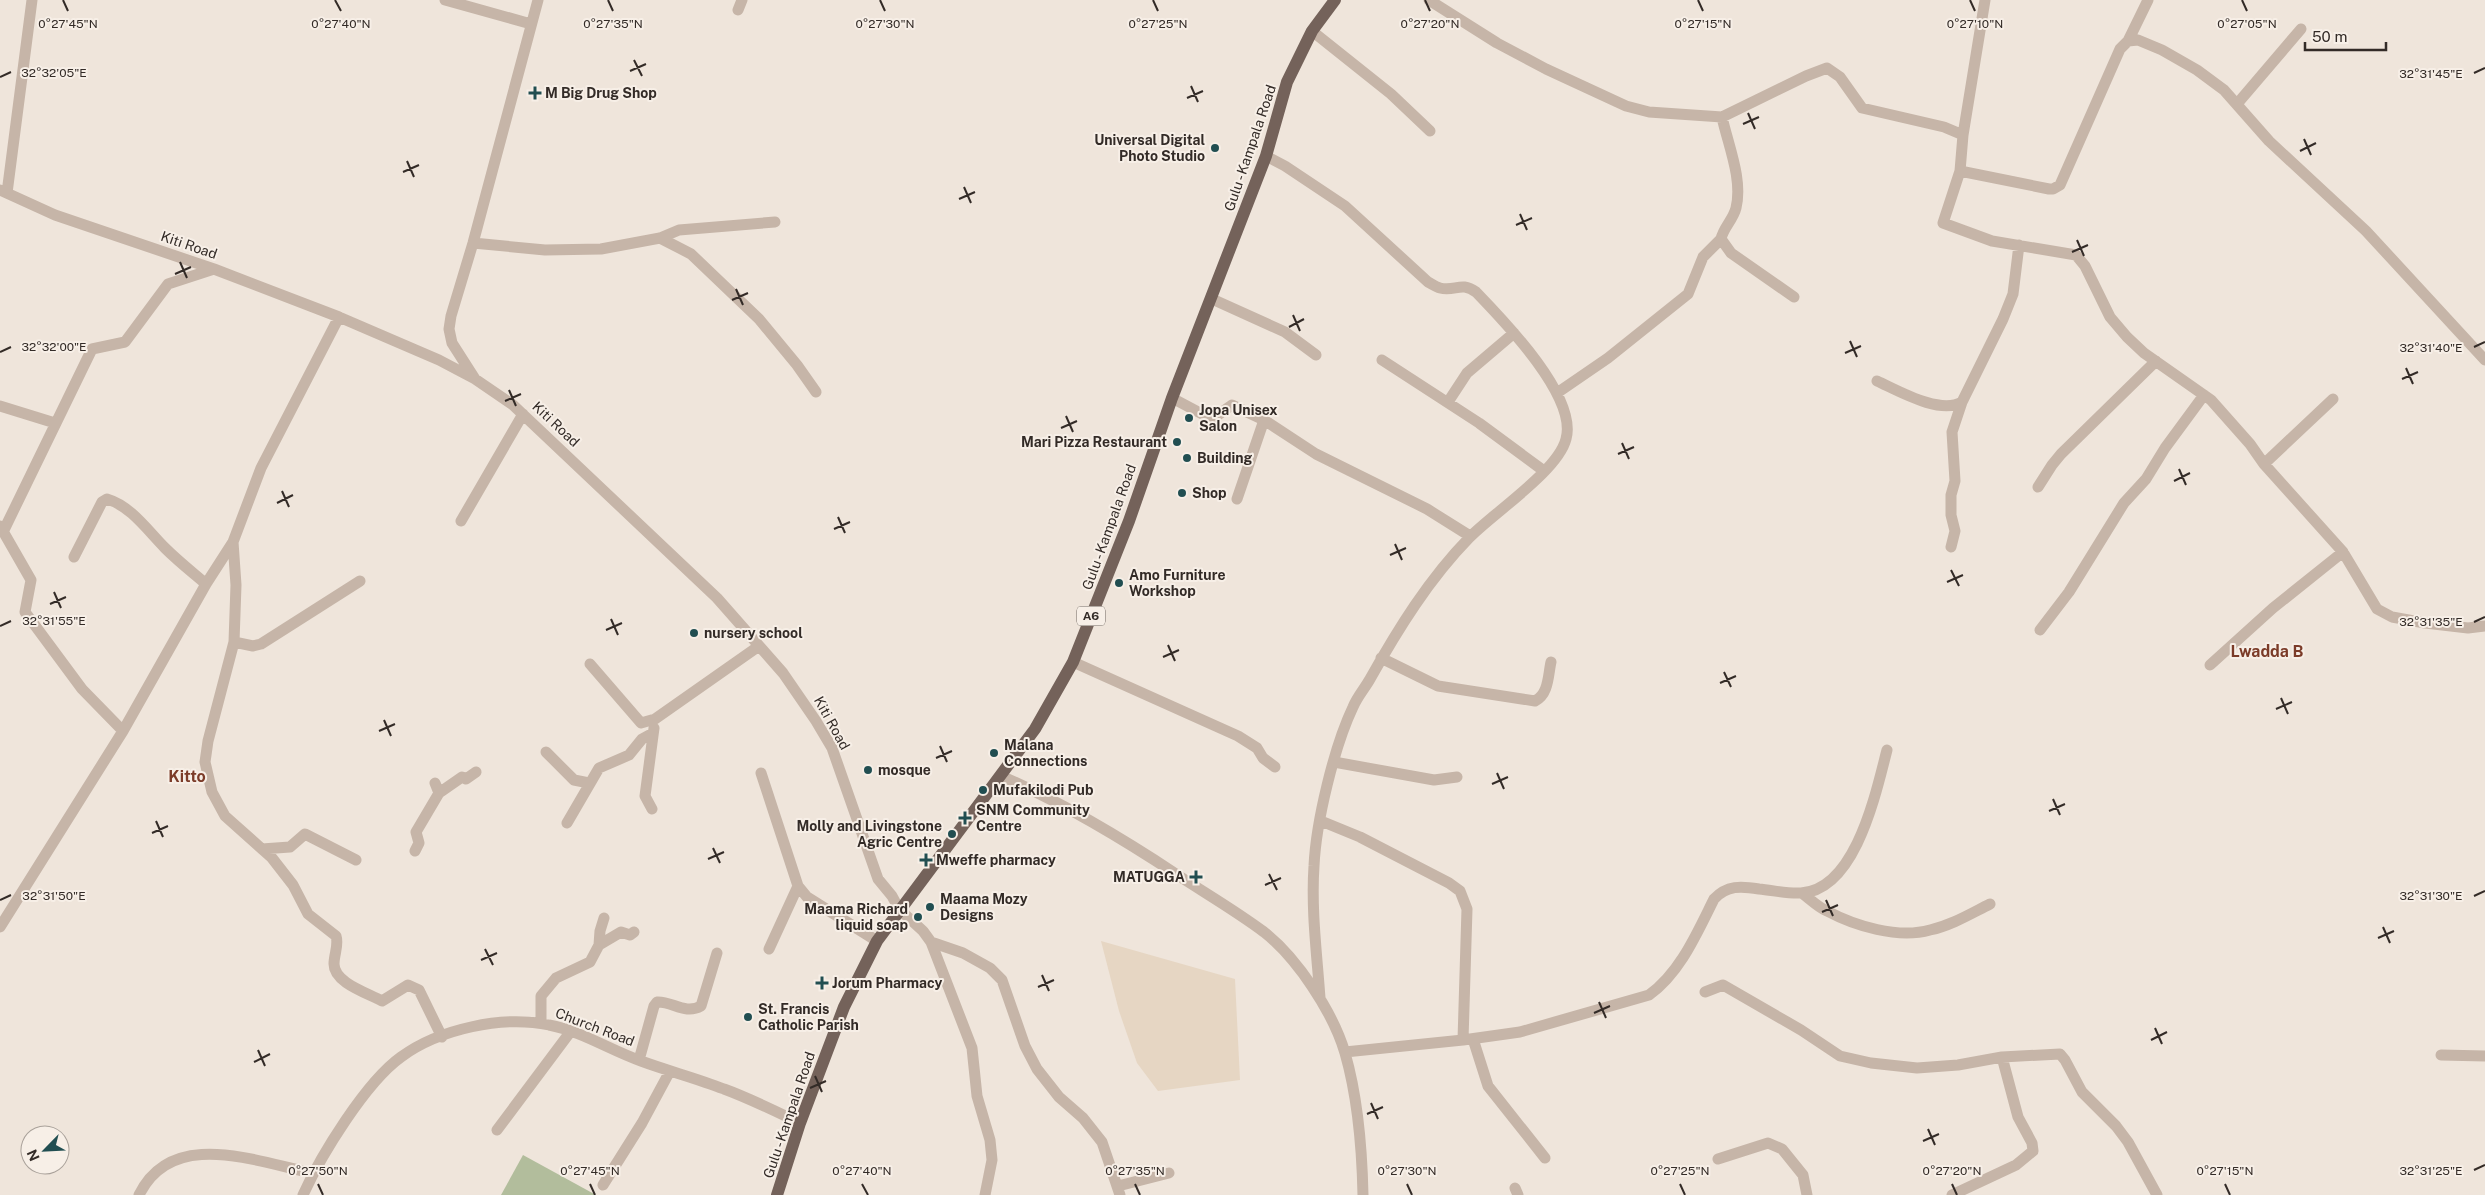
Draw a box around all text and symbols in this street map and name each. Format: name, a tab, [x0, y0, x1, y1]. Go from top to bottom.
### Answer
text: 0°27'45"N	[38, 17, 98, 31]
text: 0°27'40"N	[311, 17, 371, 31]
text: 0°27'35"N	[583, 17, 643, 31]
text: 0°27'30"N	[855, 17, 915, 31]
text: 0°27'25"N	[1128, 17, 1188, 31]
text: 0°27'20"N	[1401, 17, 1459, 31]
text: 0°27'15"N	[1675, 17, 1731, 31]
text: 0°27'10"N	[1947, 17, 2003, 31]
text: 0°27'05"N	[2217, 17, 2277, 31]
scale bar	[2305, 20, 2386, 52]
text: 50 m	[2312, 28, 2347, 45]
text: 32°32'05"E	[21, 66, 87, 80]
text: 32°31'45"E	[2399, 67, 2463, 81]
street label: Gulu - Kampala Road	[1221, 83, 1279, 213]
place label: M Big Drug Shop	[545, 85, 657, 101]
marker: M Big Drug Shop	[529, 87, 541, 99]
place label: Universal Digital Photo Studio	[1094, 132, 1205, 164]
marker: Universal Digital Photo Studio	[1209, 142, 1221, 154]
street label: Kiti Road	[159, 228, 219, 262]
text: 32°32'00"E	[21, 340, 87, 354]
text: 32°31'40"E	[2399, 341, 2463, 355]
street label: Kiti Road	[529, 398, 583, 450]
place label: Jopa Unisex Salon	[1199, 402, 1278, 434]
marker: Jopa Unisex Salon	[1183, 412, 1195, 424]
place label: Mari Pizza Restaurant	[1021, 434, 1167, 450]
marker: Mari Pizza Restaurant	[1171, 436, 1183, 448]
place label: Building	[1197, 450, 1253, 466]
marker: Building	[1181, 452, 1193, 464]
street label: Gulu - Kampala Road	[1079, 462, 1139, 592]
place label: Shop	[1192, 485, 1227, 501]
marker: Shop	[1176, 487, 1188, 499]
place label: Amo Furniture Workshop	[1129, 567, 1225, 599]
marker: Amo Furniture Workshop	[1113, 577, 1125, 589]
road number: A6	[1077, 606, 1105, 626]
text: 32°31'55"E	[22, 614, 86, 628]
text: 32°31'35"E	[2399, 615, 2463, 629]
place label: nursery school	[704, 625, 803, 641]
marker: nursery school	[688, 627, 700, 639]
district label: Lwadda B	[2231, 642, 2304, 661]
street label: Kiti Road	[811, 694, 853, 752]
place label: Malana Connections	[1004, 737, 1087, 769]
marker: Malana Connections	[988, 747, 1000, 759]
place label: mosque	[878, 762, 931, 778]
marker: mosque	[862, 764, 874, 776]
district label: Kitto	[168, 767, 206, 786]
place label: Mufakilodi Pub	[993, 782, 1093, 798]
marker: Mufakilodi Pub	[977, 784, 989, 796]
place label: SNM Community Centre	[976, 802, 1090, 834]
marker: SNM Community Centre	[958, 811, 972, 825]
place label: Molly and Livingstone Agric Centre	[797, 818, 942, 850]
marker: Molly and Livingstone Agric Centre	[946, 828, 958, 840]
place label: Mweffe pharmacy	[936, 852, 1056, 868]
marker: Mweffe pharmacy	[920, 854, 932, 866]
place label: MATUGGA	[1113, 869, 1185, 885]
marker: MATUGGA	[1189, 870, 1203, 884]
text: 32°31'50"E	[22, 889, 86, 903]
text: 32°31'30"E	[2399, 889, 2463, 903]
place label: Maama Mozy Designs	[940, 891, 1028, 923]
place label: Maama Richard liquid soap	[804, 901, 908, 933]
marker: Maama Mozy Designs	[924, 901, 936, 913]
marker: Maama Richard liquid soap	[912, 911, 924, 923]
place label: Jorum Pharmacy	[832, 975, 942, 991]
marker: Jorum Pharmacy	[816, 977, 828, 989]
place label: St. Francis Catholic Parish	[758, 1001, 859, 1033]
street label: Church Road	[553, 1005, 637, 1049]
marker: St. Francis Catholic Parish	[742, 1011, 754, 1023]
street label: Gulu - Kampala Road	[760, 1050, 818, 1180]
north arrow	[20, 1125, 70, 1175]
text: N	[24, 1147, 43, 1164]
text: 0°27'50"N	[288, 1164, 348, 1178]
text: 0°27'45"N	[560, 1164, 620, 1178]
text: 0°27'40"N	[832, 1164, 892, 1178]
text: 0°27'35"N	[1105, 1164, 1165, 1178]
text: 0°27'30"N	[1377, 1164, 1437, 1178]
text: 0°27'25"N	[1650, 1164, 1710, 1178]
text: 0°27'20"N	[1923, 1164, 1981, 1178]
text: 0°27'15"N	[2197, 1164, 2253, 1178]
text: 32°31'25"E	[2399, 1164, 2463, 1178]

